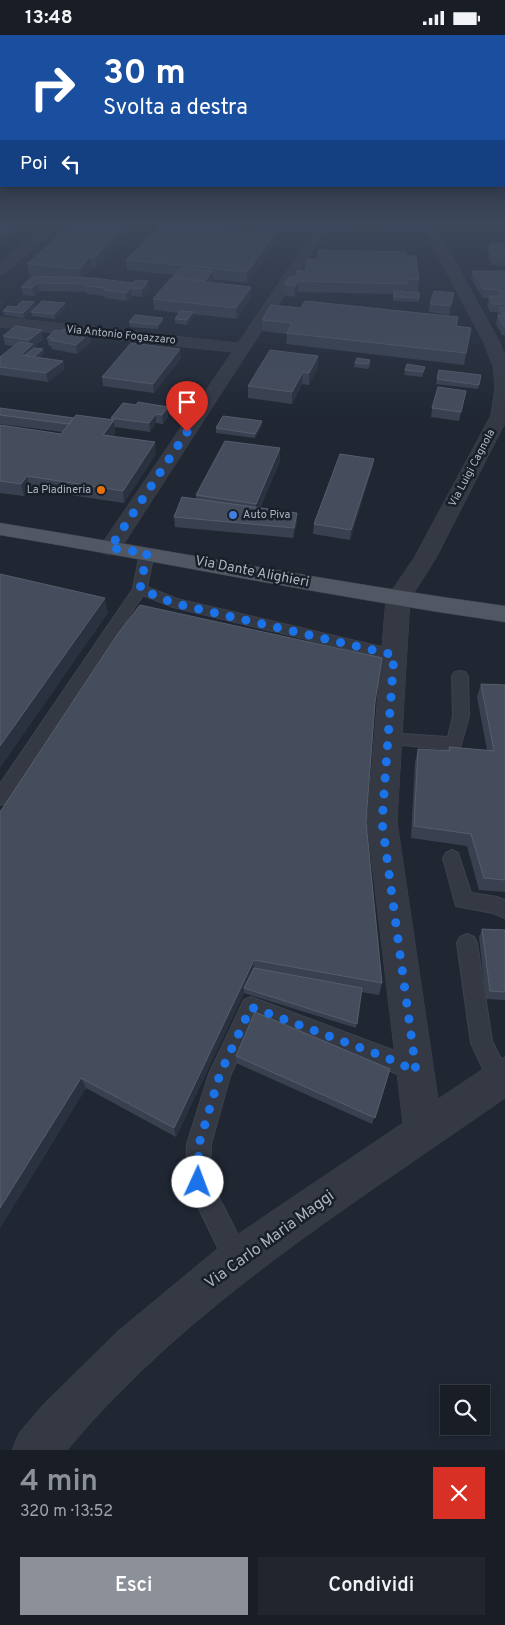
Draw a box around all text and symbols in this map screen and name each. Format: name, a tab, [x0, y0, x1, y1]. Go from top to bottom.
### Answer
text: 13:48	[25, 6, 73, 30]
text: 30 m	[103, 52, 186, 96]
icon: right	[20, 55, 85, 120]
text: Svolta a destra	[103, 95, 248, 122]
icon: left	[57, 150, 85, 178]
text: Poi	[20, 152, 47, 176]
street label: Via Antonio Fogazzaro	[66, 322, 176, 348]
pin	[166, 381, 208, 432]
icon: arrive	[173, 388, 201, 416]
street label: Via Luigi Cagnola	[446, 427, 498, 509]
place label: La Piadineria	[27, 483, 91, 497]
marker: La Piadineria	[95, 484, 107, 496]
place label: Auto Piva	[243, 508, 291, 522]
marker: Auto Piva	[227, 509, 239, 521]
street label: Via Dante Alighieri	[193, 553, 311, 591]
position arrow	[171, 1155, 223, 1207]
street label: Via Carlo Maria Maggi	[201, 1186, 339, 1294]
map controls	[440, 1385, 490, 1435]
button: search	[440, 1385, 490, 1435]
text: 4 min	[20, 1464, 98, 1501]
button: close	[433, 1467, 485, 1519]
text: 320 m · 13:52	[20, 1502, 113, 1522]
button: Esci	[20, 1557, 248, 1615]
button: Condividi	[258, 1557, 485, 1615]

